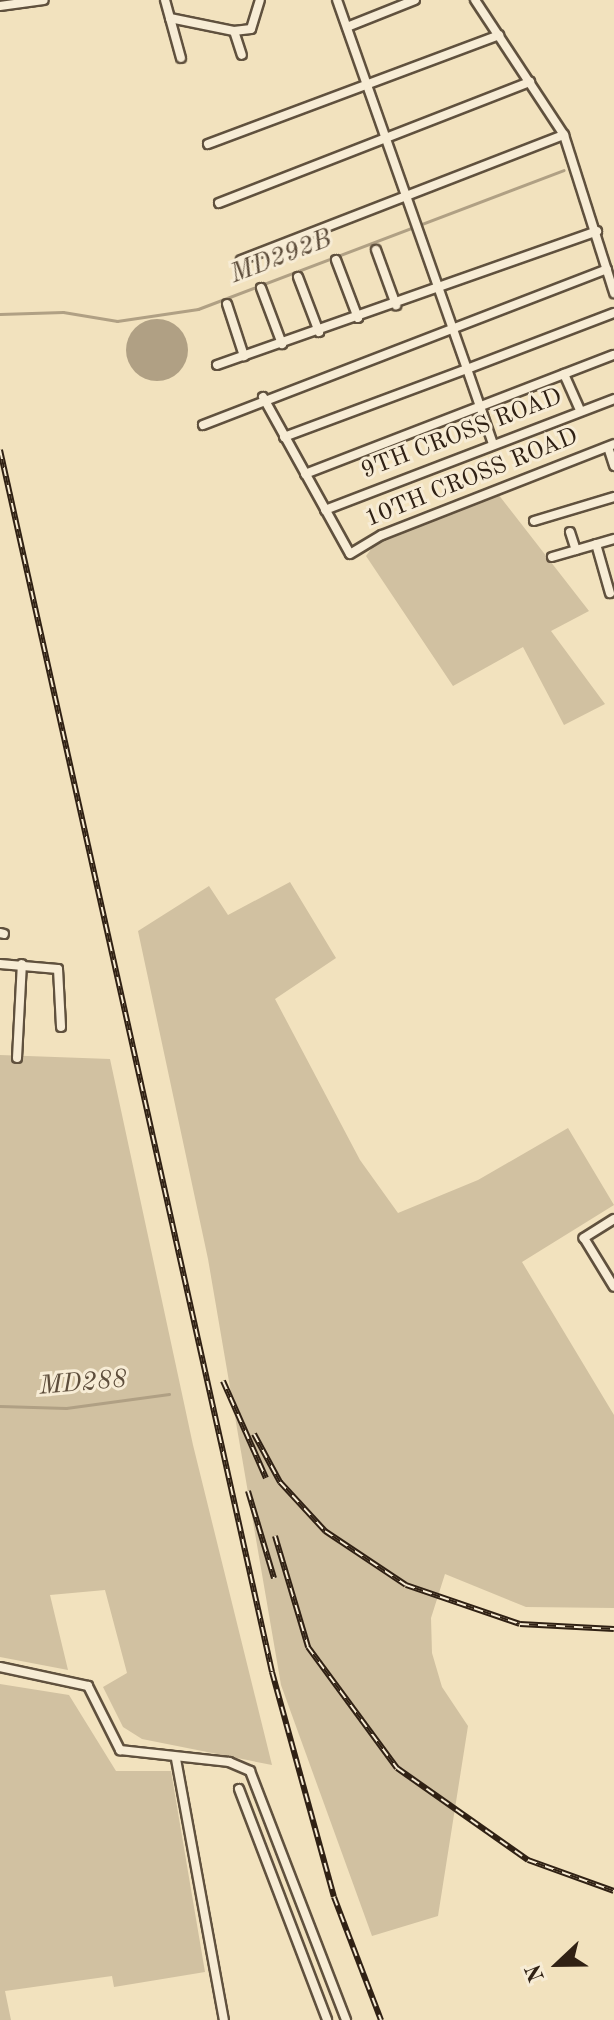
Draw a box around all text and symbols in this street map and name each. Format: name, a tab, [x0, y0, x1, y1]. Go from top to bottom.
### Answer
water label: MD292B	[226, 224, 336, 292]
street label: 9TH CROSS ROAD	[357, 383, 567, 487]
street label: 10TH CROSS ROAD	[361, 423, 583, 535]
water label: MD288	[38, 1365, 128, 1403]
north arrow	[518, 1924, 598, 2004]
text: N	[522, 1961, 549, 1985]

